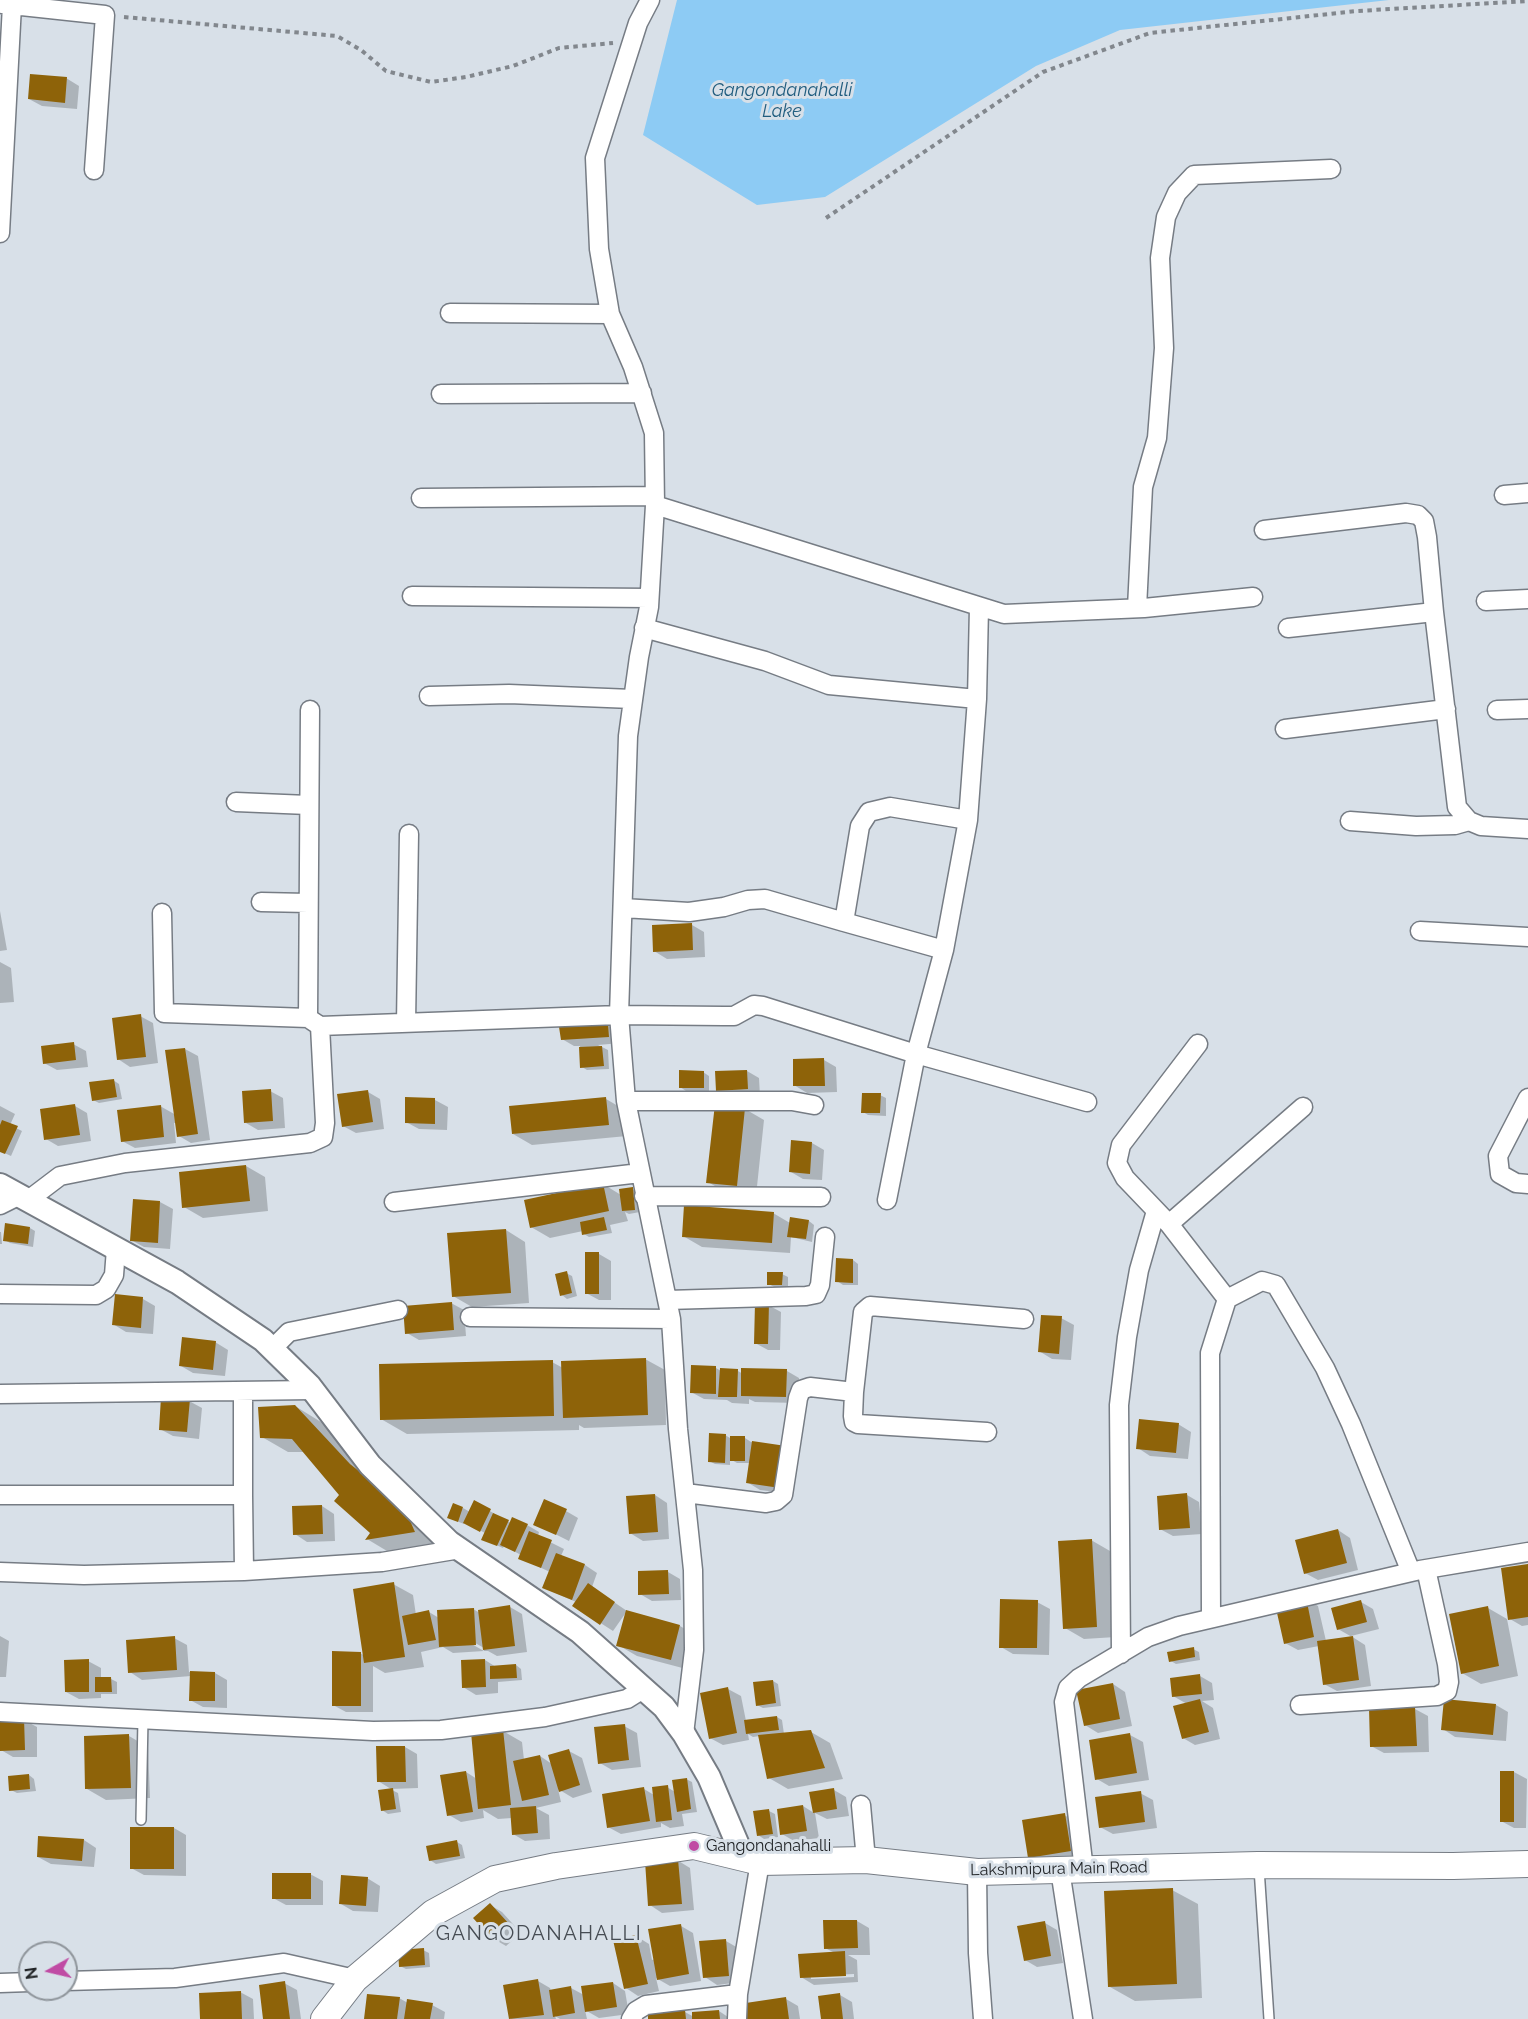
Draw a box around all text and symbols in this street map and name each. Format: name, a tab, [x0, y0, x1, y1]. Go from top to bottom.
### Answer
water label: Gangondanahalli Lake	[712, 80, 852, 122]
place label: Gangondanahalli	[706, 1836, 831, 1856]
marker: Gangondanahalli	[687, 1839, 701, 1853]
street label: Lakshmipura Main Road	[970, 1858, 1148, 1880]
district label: GANGODANAHALLI	[436, 1922, 642, 1946]
north arrow	[18, 1941, 78, 2001]
text: N	[21, 1966, 42, 1981]

